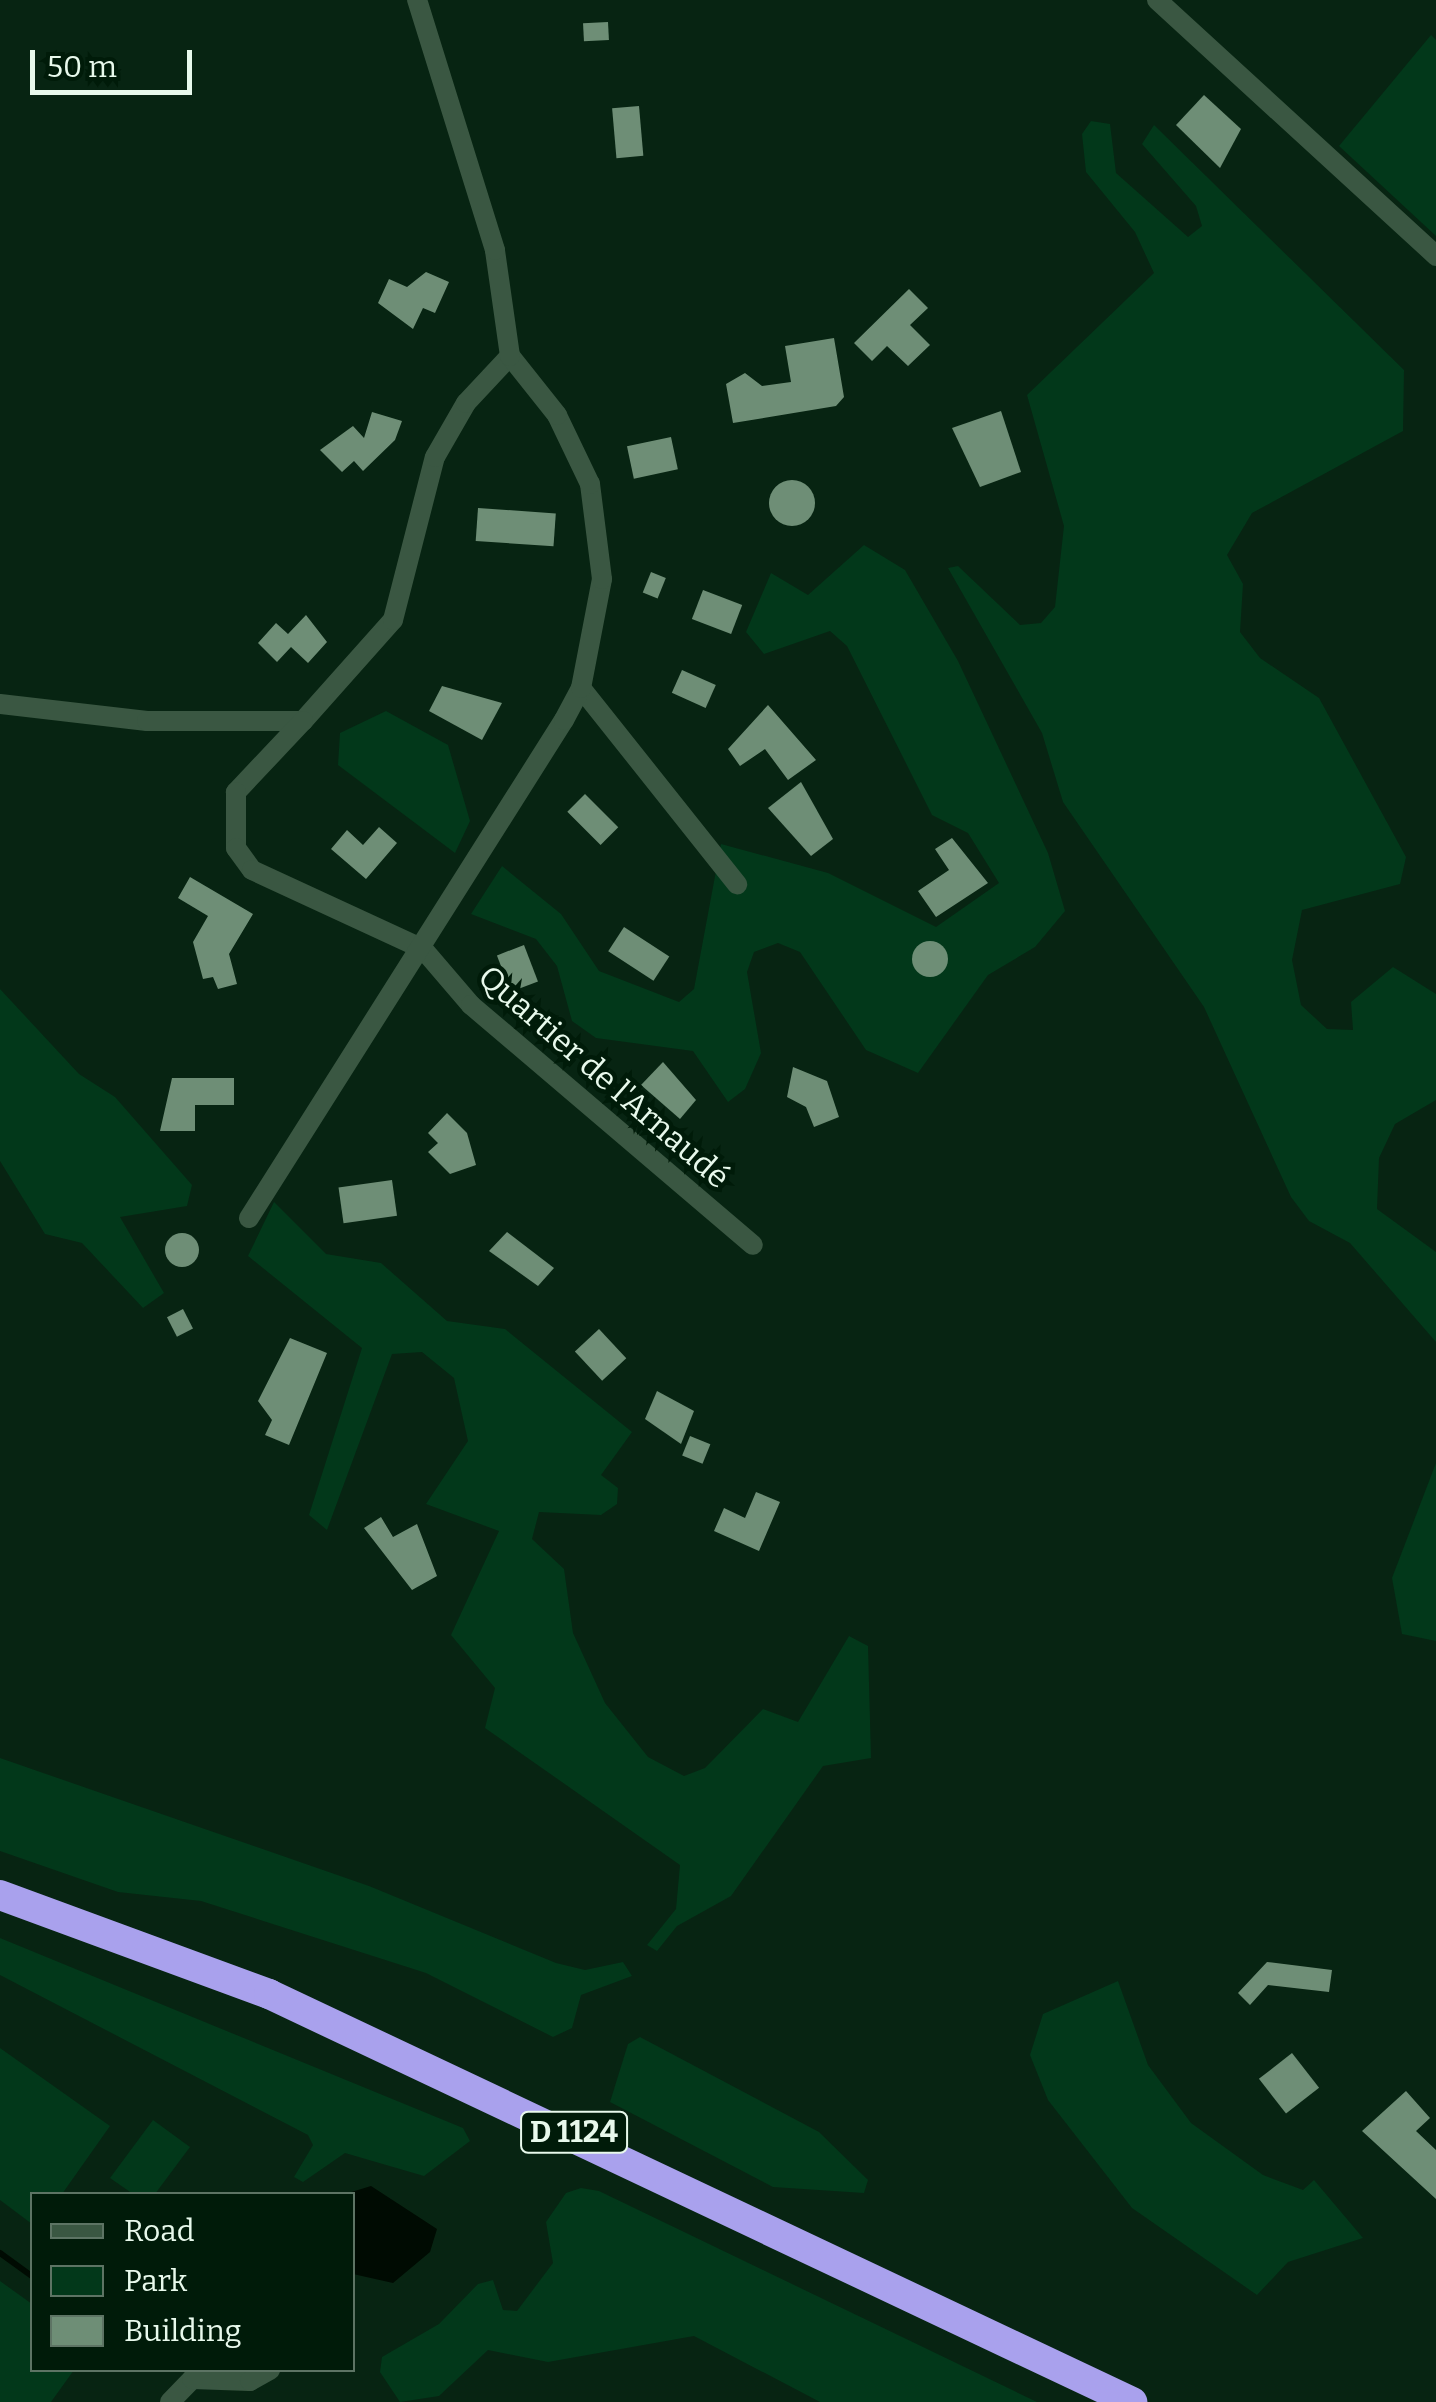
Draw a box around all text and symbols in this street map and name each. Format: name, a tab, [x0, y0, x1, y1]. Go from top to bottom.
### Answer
scale bar	[35, 30, 198, 92]
text: 50 m	[47, 49, 117, 85]
street label: Quartier de l'Arnaudé	[471, 957, 737, 1197]
road number: D 1124	[519, 2107, 629, 2157]
legend	[30, 2192, 355, 2372]
text: Road	[124, 2213, 195, 2249]
text: Park	[124, 2263, 187, 2299]
text: Building	[124, 2313, 242, 2349]

